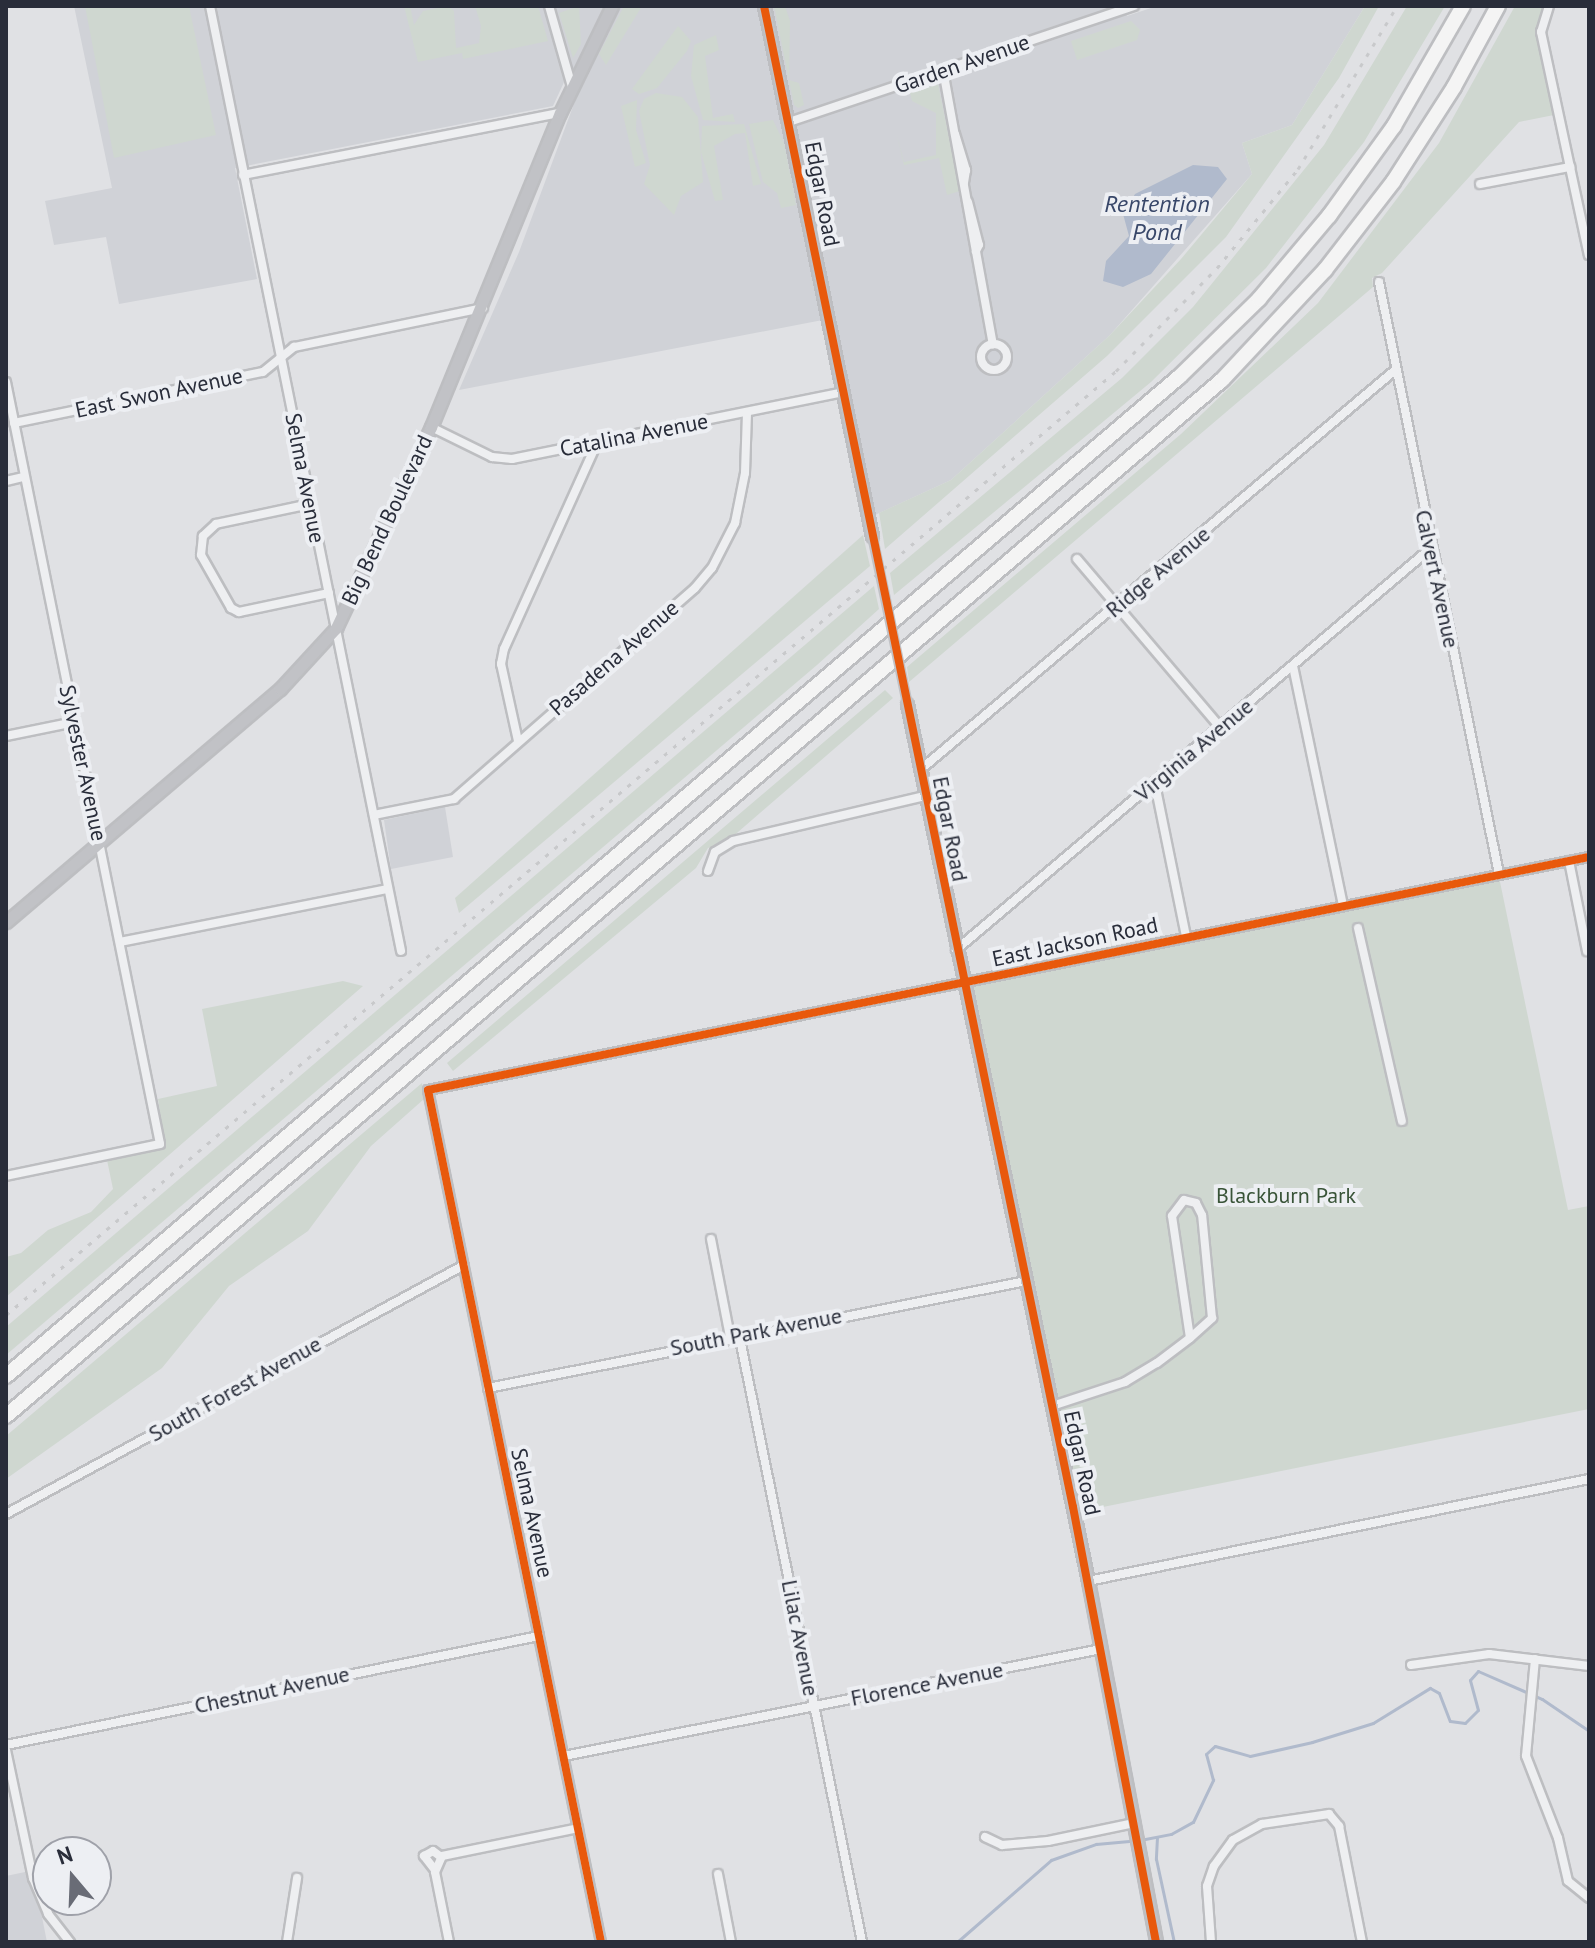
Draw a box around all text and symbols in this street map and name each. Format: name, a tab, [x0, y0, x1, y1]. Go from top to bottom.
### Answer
street label: Garden Avenue	[891, 28, 1033, 100]
street label: Edgar Road	[799, 139, 845, 249]
water label: Rentention Pond	[1104, 190, 1210, 246]
street label: East Swon Avenue	[72, 362, 246, 424]
street label: Catalina Avenue	[557, 408, 711, 462]
street label: Selma Avenue	[279, 410, 331, 546]
street label: Big Bend Boulevard	[336, 431, 438, 609]
street label: Calvert Avenue	[1409, 507, 1465, 651]
street label: Ridge Avenue	[1100, 521, 1216, 623]
street label: Pasadena Avenue	[544, 595, 684, 721]
street label: Sylvester Avenue	[53, 682, 113, 844]
street label: Virginia Avenue	[1129, 693, 1259, 807]
street label: Edgar Road	[927, 774, 973, 884]
street label: East Jackson Road	[990, 912, 1160, 972]
park label: Blackburn Park	[1216, 1183, 1356, 1209]
street label: South Park Avenue	[667, 1302, 845, 1362]
street label: South Forest Avenue	[144, 1330, 326, 1448]
street label: Edgar Road	[1058, 1408, 1106, 1518]
street label: Selma Avenue	[505, 1445, 559, 1581]
street label: Lilac Avenue	[776, 1577, 824, 1699]
street label: Florence Avenue	[848, 1656, 1006, 1712]
street label: Chestnut Avenue	[192, 1661, 352, 1719]
north arrow	[32, 1836, 112, 1916]
text: N	[53, 1840, 76, 1871]

